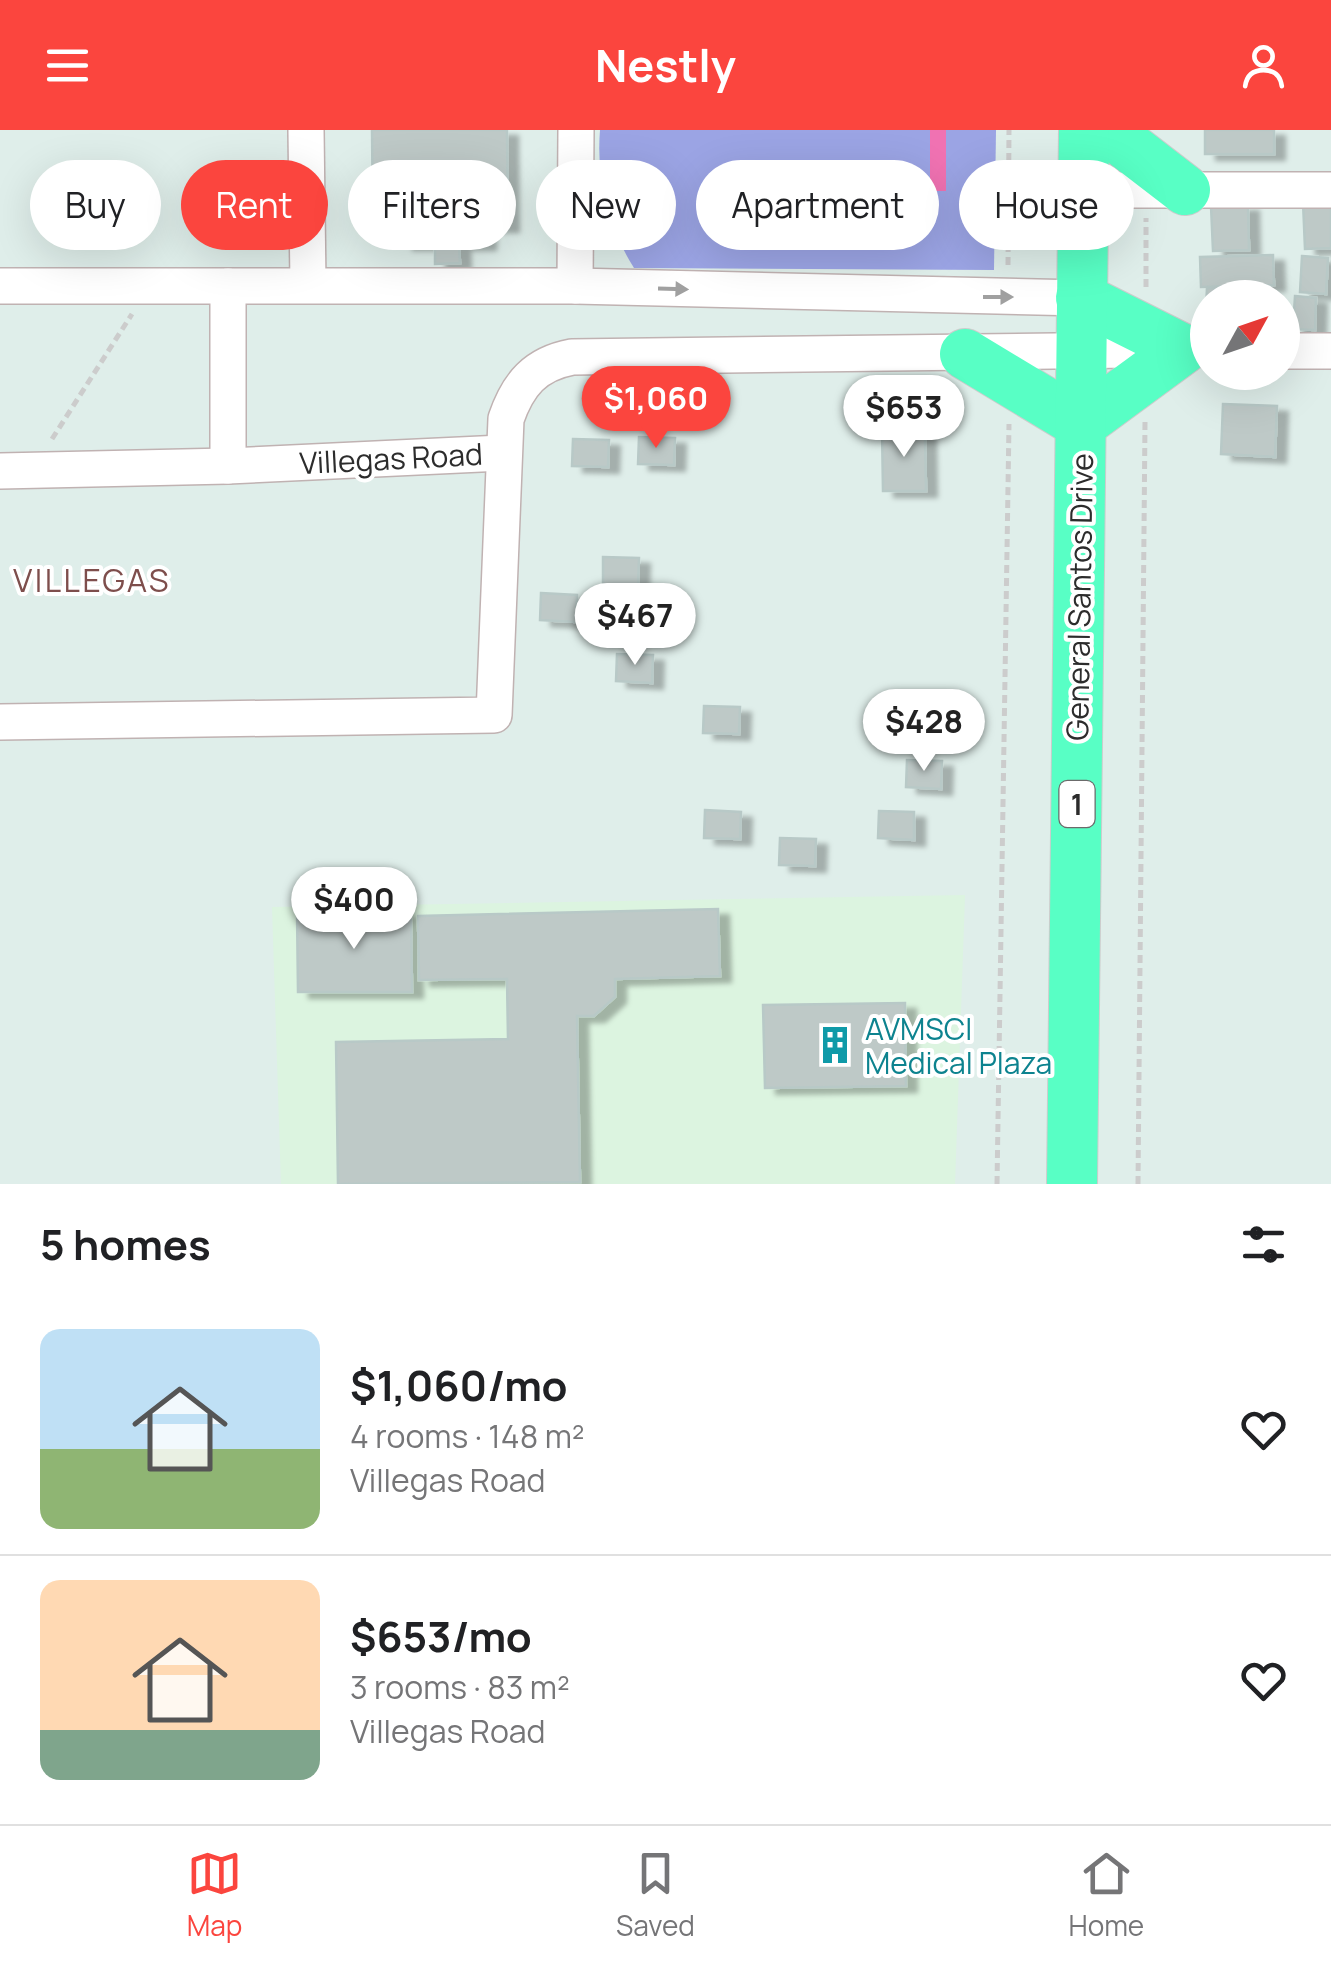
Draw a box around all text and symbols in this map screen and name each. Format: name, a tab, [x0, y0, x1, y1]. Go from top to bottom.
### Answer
text: Nestly	[595, 34, 736, 96]
icon: menu	[40, 38, 95, 93]
icon: person	[1236, 38, 1291, 93]
chip: Buy	[30, 160, 161, 250]
chip: Rent	[181, 160, 328, 250]
chip: Filters	[348, 160, 516, 250]
chip: New	[536, 160, 676, 250]
chip: Apartment	[696, 160, 939, 250]
chip: House	[959, 160, 1134, 250]
north arrow	[1190, 280, 1300, 390]
map controls	[1190, 280, 1300, 390]
one-way arrow	[657, 281, 689, 297]
one-way arrow	[982, 289, 1014, 305]
pin: $1,060	[575, 366, 737, 451]
pin: $653	[845, 375, 963, 460]
text: $1,060	[604, 376, 708, 420]
text: $653	[865, 385, 943, 429]
street label: Villegas Road	[298, 433, 484, 483]
street label: General Santos Drive	[1056, 453, 1102, 741]
district label: VILLEGAS	[13, 558, 171, 602]
pin: $467	[576, 583, 694, 668]
text: $467	[597, 593, 673, 637]
pin: $428	[865, 689, 983, 774]
text: $428	[885, 699, 963, 743]
road number: 1	[1060, 781, 1094, 827]
pin: $400	[295, 867, 413, 952]
text: $400	[313, 877, 395, 921]
place label: AVMSCI Medical Plaza	[865, 1008, 1052, 1083]
building icon: AVMSCI Medical Plaza	[814, 1024, 856, 1066]
text: 5 homes	[40, 1215, 211, 1273]
icon: filters	[1236, 1217, 1291, 1272]
text: $1,060/mo	[350, 1356, 568, 1414]
icon: home	[120, 1369, 240, 1489]
icon: heart	[1236, 1402, 1291, 1457]
text: 4 rooms · 148 m²	[350, 1414, 585, 1458]
text: Villegas Road	[350, 1458, 546, 1502]
text: $653/mo	[350, 1607, 532, 1665]
icon: home	[120, 1620, 240, 1740]
icon: heart	[1236, 1653, 1291, 1708]
text: 3 rooms · 83 m²	[350, 1665, 570, 1709]
text: Villegas Road	[350, 1709, 546, 1753]
tab: Map	[187, 1846, 242, 1944]
tab: Saved	[616, 1846, 695, 1944]
tab: Home	[1068, 1846, 1144, 1944]

